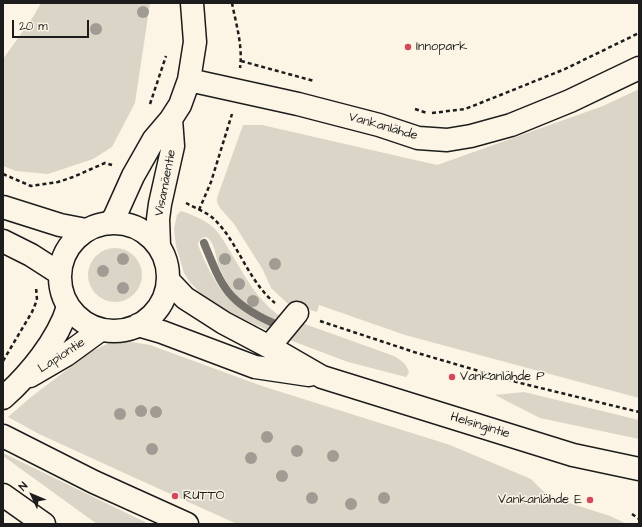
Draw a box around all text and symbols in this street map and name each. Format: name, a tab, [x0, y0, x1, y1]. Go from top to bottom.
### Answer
scale bar	[14, 12, 91, 38]
text: 20 m	[19, 18, 48, 35]
place label: Innopark	[416, 39, 467, 55]
marker: Innopark	[403, 42, 413, 52]
street label: Vankanlähde	[347, 110, 419, 144]
street label: Visamäentie	[152, 148, 180, 218]
street label: Lapiontie	[36, 335, 88, 377]
place label: Vankanlähde P	[460, 369, 545, 385]
marker: Vankanlähde P	[447, 372, 457, 382]
street label: Helsingintie	[448, 410, 512, 442]
north arrow	[12, 475, 52, 515]
text: N	[15, 479, 31, 494]
place label: RUTTO	[183, 488, 224, 504]
marker: RUTTO	[170, 491, 180, 501]
place label: Vankanlähde E	[498, 492, 582, 508]
marker: Vankanlähde E	[585, 495, 595, 505]

